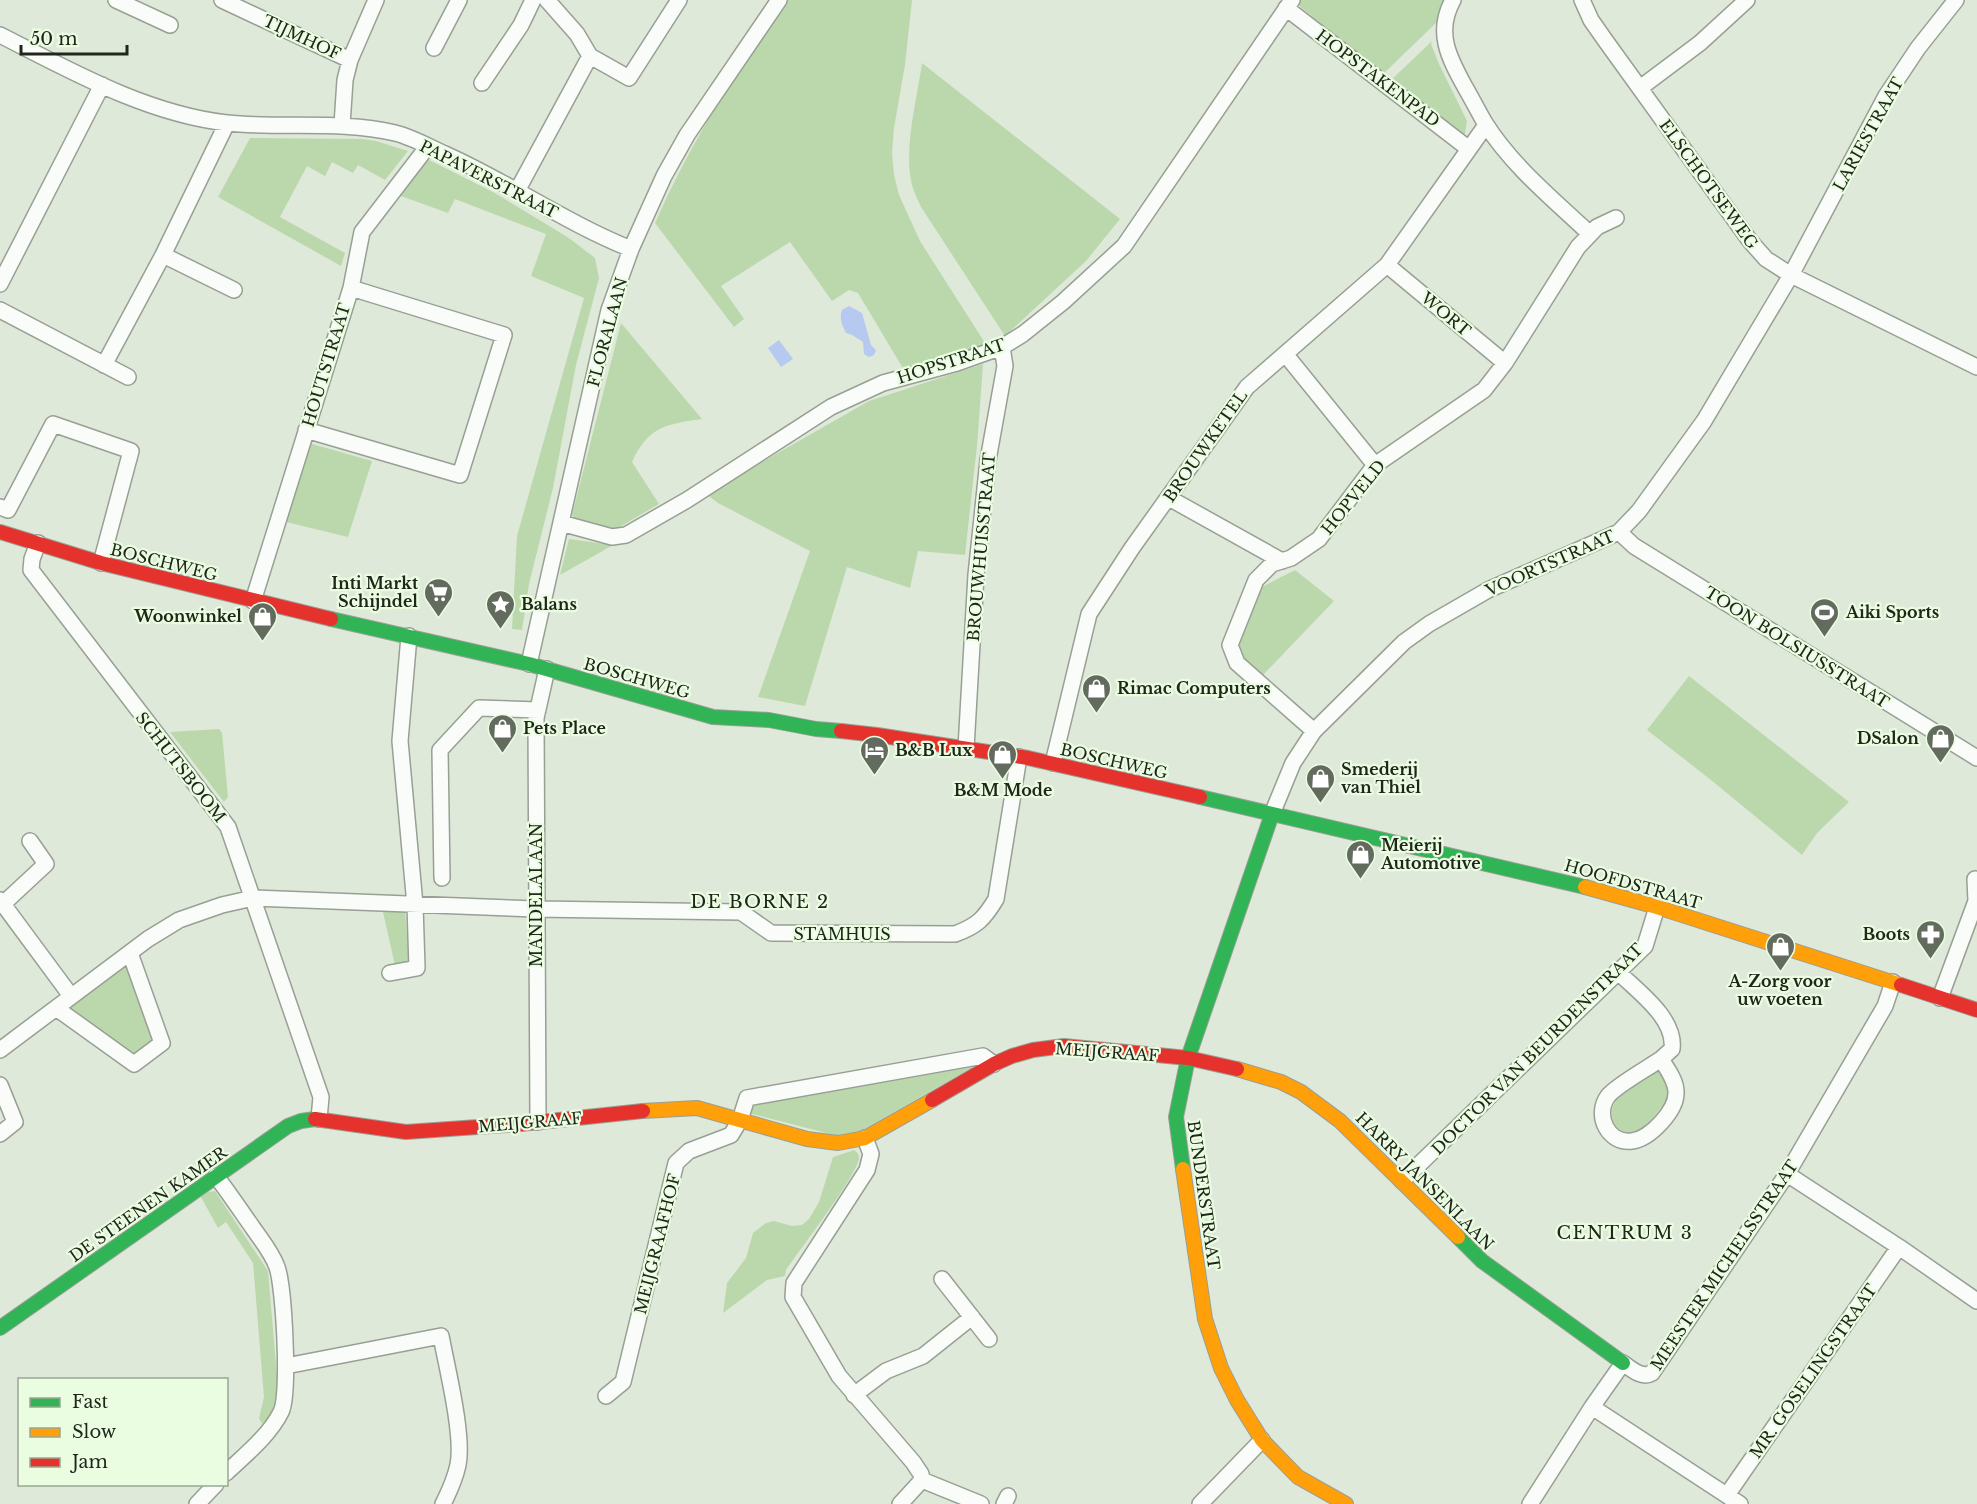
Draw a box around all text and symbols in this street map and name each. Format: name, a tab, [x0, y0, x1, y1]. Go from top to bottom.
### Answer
street label: TIJMHOF	[260, 10, 344, 64]
scale bar	[21, 18, 128, 56]
street label: HOPSTAKENPAD	[1312, 25, 1444, 131]
text: 50 m	[30, 28, 78, 50]
street label: LARIESTRAAT	[1828, 74, 1908, 194]
street label: ELSCHOTSEWEG	[1655, 115, 1763, 253]
street label: PAPAVERSTRAAT	[417, 135, 562, 223]
street label: FLORALAAN	[583, 275, 631, 389]
street label: WORT	[1416, 287, 1475, 341]
street label: HOUTSTRAAT	[298, 301, 354, 429]
street label: HOPSTRAAT	[894, 334, 1008, 388]
street label: BROUWKETEL	[1159, 386, 1251, 506]
street label: BROUWHUISSTRAAT	[963, 452, 999, 642]
street label: HOPVELD	[1317, 456, 1389, 538]
street label: VOORTSTRAAT	[1481, 525, 1618, 601]
street label: BOSCHWEG	[108, 539, 220, 585]
place label: Inti Markt Schijndel	[331, 573, 419, 611]
supermarket icon: Inti Markt Schijndel	[423, 576, 455, 618]
street label: TOON BOLSIUSSTRAAT	[1701, 582, 1893, 712]
place icon: Balans	[484, 588, 516, 630]
place label: Balans	[521, 594, 577, 614]
sports icon: Aiki Sports	[1809, 596, 1841, 638]
shop icon: Woonwinkel	[247, 600, 279, 642]
place label: Aiki Sports	[1845, 602, 1939, 622]
place label: Woonwinkel	[133, 606, 242, 626]
street label: BOSCHWEG	[582, 653, 693, 703]
shop icon: Rimac Computers	[1080, 672, 1112, 714]
place label: Rimac Computers	[1117, 678, 1271, 698]
street label: SCHUTSBOOM	[132, 708, 230, 826]
shop icon: Pets Place	[486, 712, 518, 754]
place label: Pets Place	[523, 718, 606, 738]
shop icon: DSalon	[1924, 722, 1956, 764]
place label: DSalon	[1857, 728, 1919, 748]
hotel icon: B&B Lux	[858, 734, 890, 776]
shop icon: B&M Mode	[987, 738, 1019, 780]
street label: BOSCHWEG	[1058, 739, 1170, 783]
place label: B&B Lux	[895, 740, 973, 760]
place label: Smederij van Thiel	[1341, 759, 1421, 797]
shop icon: Smederij van Thiel	[1304, 762, 1336, 804]
place label: B&M Mode	[954, 780, 1052, 800]
street label: MANDELALAAN	[526, 823, 546, 967]
place label: Meierij Automotive	[1380, 835, 1481, 873]
shop icon: Meierij Automotive	[1344, 838, 1376, 880]
street label: HOOFDSTRAAT	[1562, 855, 1704, 913]
district label: DE BORNE 2	[690, 891, 830, 913]
pharmacy icon: Boots	[1915, 918, 1947, 960]
street label: STAMHUIS	[793, 924, 891, 944]
place label: Boots	[1863, 924, 1910, 944]
shop icon: A-Zorg voor uw voeten	[1764, 930, 1796, 972]
street label: DOCTOR VAN BEURDENSTRAAT	[1427, 939, 1647, 1159]
place label: A-Zorg voor uw voeten	[1727, 971, 1832, 1009]
street label: MEIJGRAAF	[1055, 1038, 1160, 1066]
street label: MEIJGRAAF	[477, 1107, 583, 1136]
street label: HARRY JANSENLAAN	[1352, 1108, 1498, 1254]
street label: BUNDERSTRAAT	[1184, 1119, 1224, 1271]
street label: DE STEENEN KAMER	[65, 1141, 232, 1266]
street label: MEESTER MICHELSSTRAAT	[1646, 1156, 1802, 1374]
street label: MEIJGRAAFHOF	[630, 1171, 684, 1316]
district label: CENTRUM 3	[1557, 1222, 1693, 1244]
street label: MR. GOSELINGSTRAAT	[1745, 1280, 1881, 1462]
legend	[18, 1378, 228, 1486]
text: Fast	[72, 1391, 109, 1413]
text: Slow	[72, 1421, 117, 1443]
text: Jam	[70, 1451, 108, 1473]

